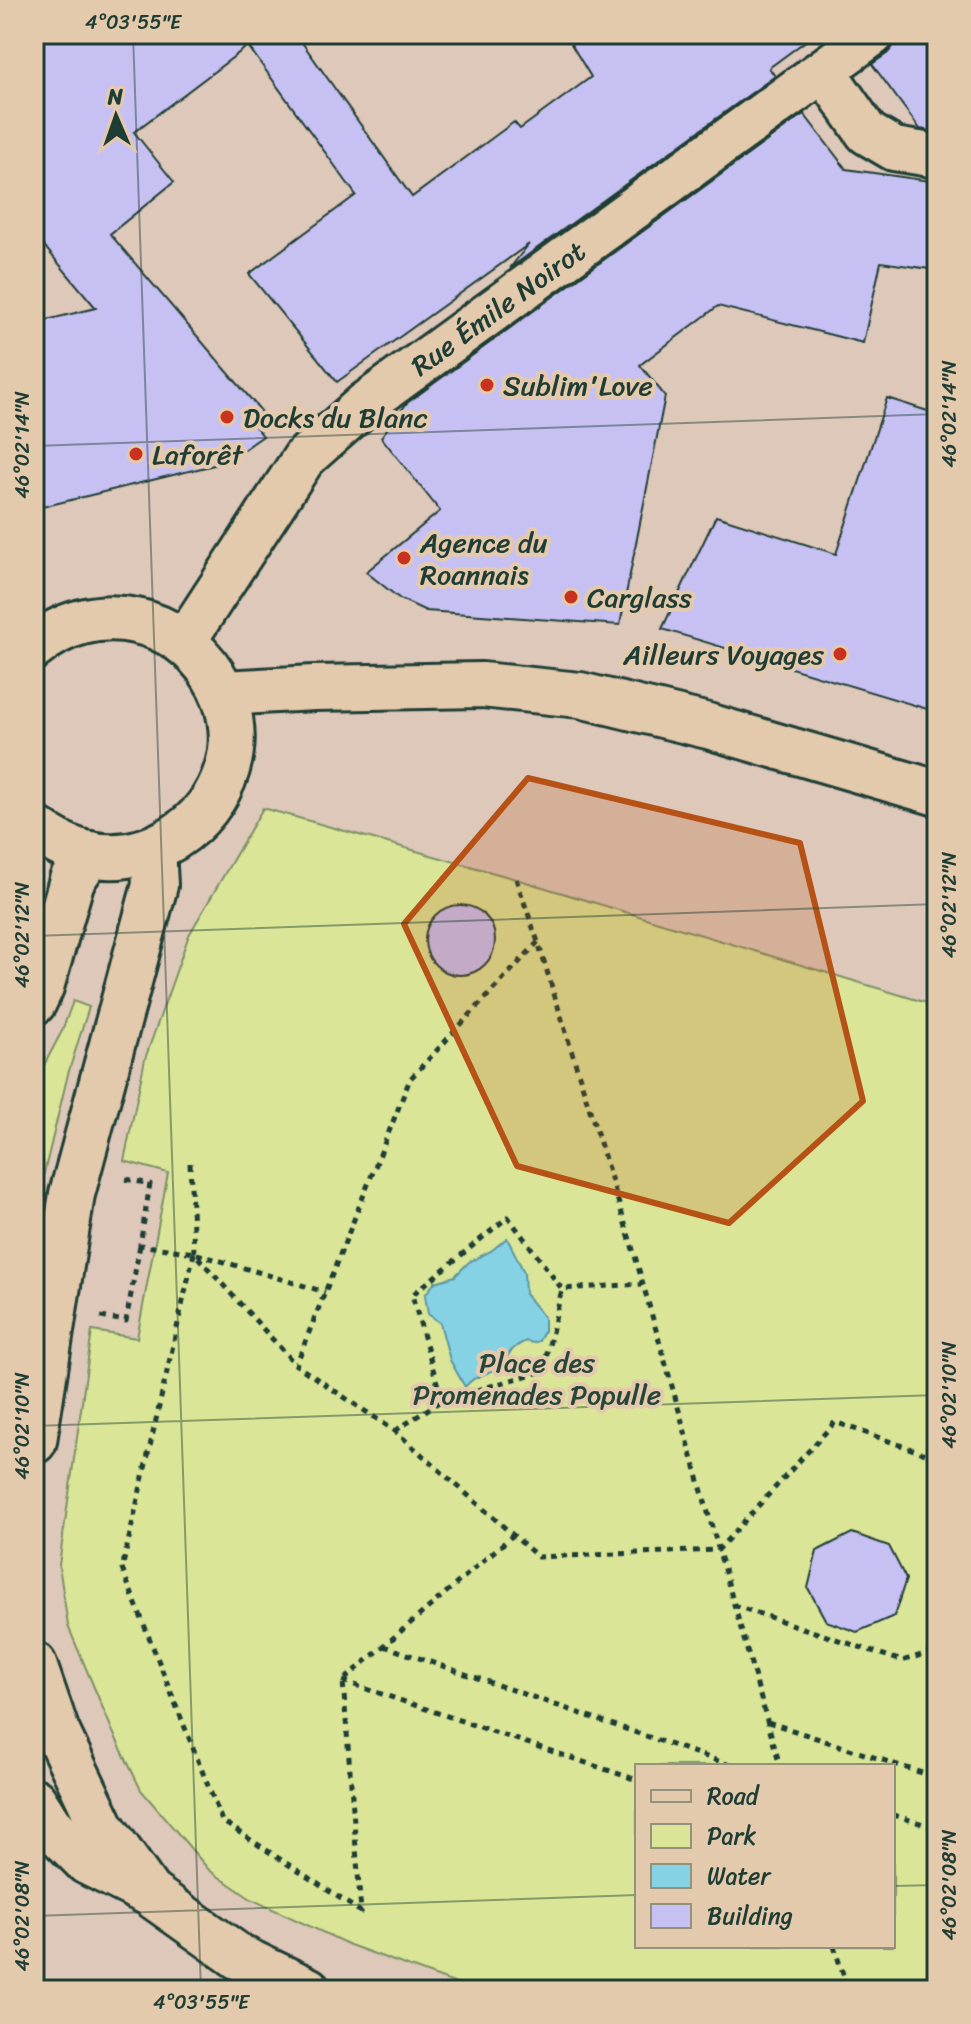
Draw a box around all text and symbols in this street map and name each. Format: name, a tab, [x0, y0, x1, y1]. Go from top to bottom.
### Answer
text: 4°03'55"E	[85, 5, 183, 40]
north arrow	[76, 76, 156, 156]
text: N	[106, 77, 124, 116]
street label: Rue Émile Noirot	[400, 228, 597, 389]
text: 46°02'14"N	[932, 360, 967, 468]
place label: Sublim'Love	[503, 361, 653, 410]
marker: Sublim'Love	[478, 376, 496, 394]
text: 46°02'14"N	[5, 391, 40, 499]
place label: Docks du Blanc	[243, 393, 428, 442]
marker: Docks du Blanc	[218, 408, 236, 426]
place label: Laforêt	[152, 430, 244, 479]
marker: Laforêt	[127, 445, 145, 463]
place label: Agence du Roannais	[419, 518, 547, 599]
marker: Agence du Roannais	[395, 549, 413, 567]
place label: Carglass	[587, 573, 692, 622]
marker: Carglass	[562, 588, 580, 606]
place label: Ailleurs Voyages	[622, 630, 824, 679]
marker: Ailleurs Voyages	[831, 645, 849, 663]
text: 46°02'12"N	[932, 852, 967, 958]
text: 46°02'12"N	[5, 882, 40, 988]
park label: Place des Promenades Populle	[413, 1338, 661, 1419]
text: 46°02'10"N	[932, 1341, 967, 1449]
text: 46°02'10"N	[5, 1372, 40, 1480]
legend	[635, 1764, 895, 1948]
text: Road	[707, 1775, 761, 1817]
text: Park	[707, 1815, 756, 1857]
text: 46°02'08"N	[932, 1829, 967, 1940]
text: Water	[707, 1855, 772, 1897]
text: 46°02'08"N	[5, 1860, 40, 1971]
text: Building	[707, 1895, 793, 1937]
text: 4°03'55"E	[153, 1985, 251, 2020]

